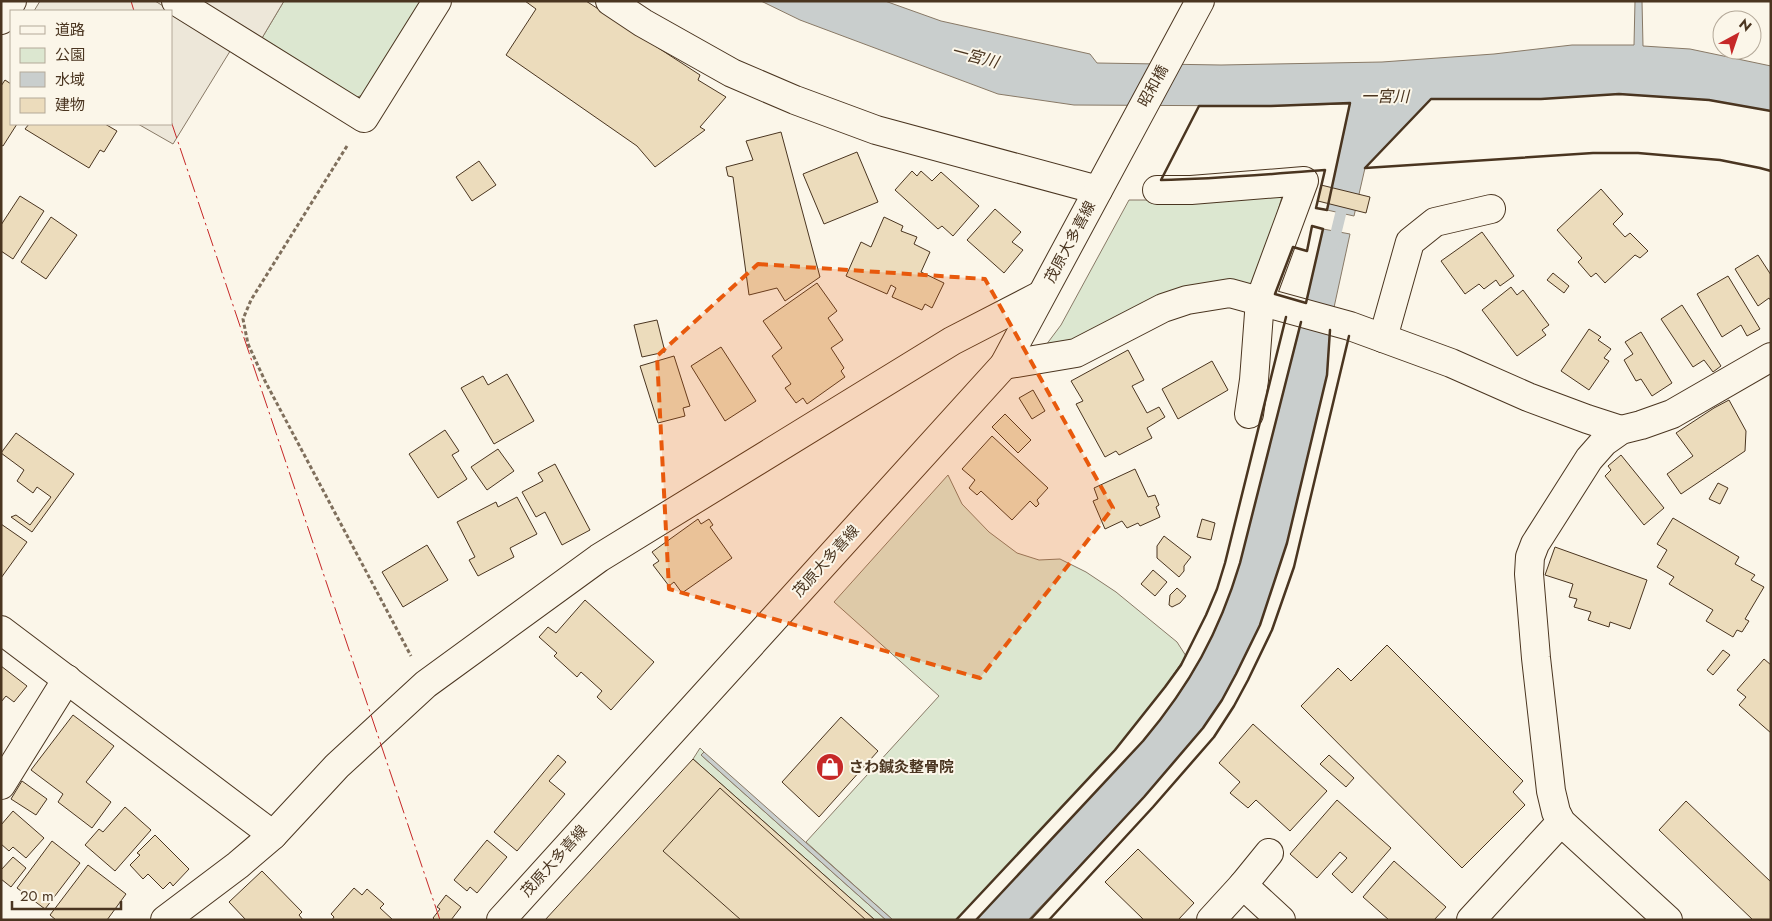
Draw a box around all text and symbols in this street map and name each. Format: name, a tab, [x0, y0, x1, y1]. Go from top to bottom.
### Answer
legend	[10, 10, 172, 125]
north arrow	[1712, 10, 1762, 60]
text: N	[1735, 14, 1756, 36]
text: 道路	[55, 19, 85, 41]
water label: 一宮川	[949, 39, 1003, 74]
text: 公園	[55, 44, 85, 66]
street label: 昭和橋	[1132, 61, 1174, 111]
text: 水域	[55, 69, 85, 91]
water label: 一宮川	[1361, 85, 1411, 108]
text: 建物	[55, 94, 85, 116]
street label: 茂原大多喜線	[1039, 197, 1101, 287]
street label: 茂原大多喜線	[788, 520, 864, 602]
shop icon: さわ鍼灸整骨院	[815, 752, 845, 782]
place label: さわ鍼灸整骨院	[849, 756, 954, 778]
street label: 茂原大多喜線	[516, 820, 592, 902]
scale bar	[12, 878, 121, 910]
text: 20 m	[20, 885, 54, 907]

